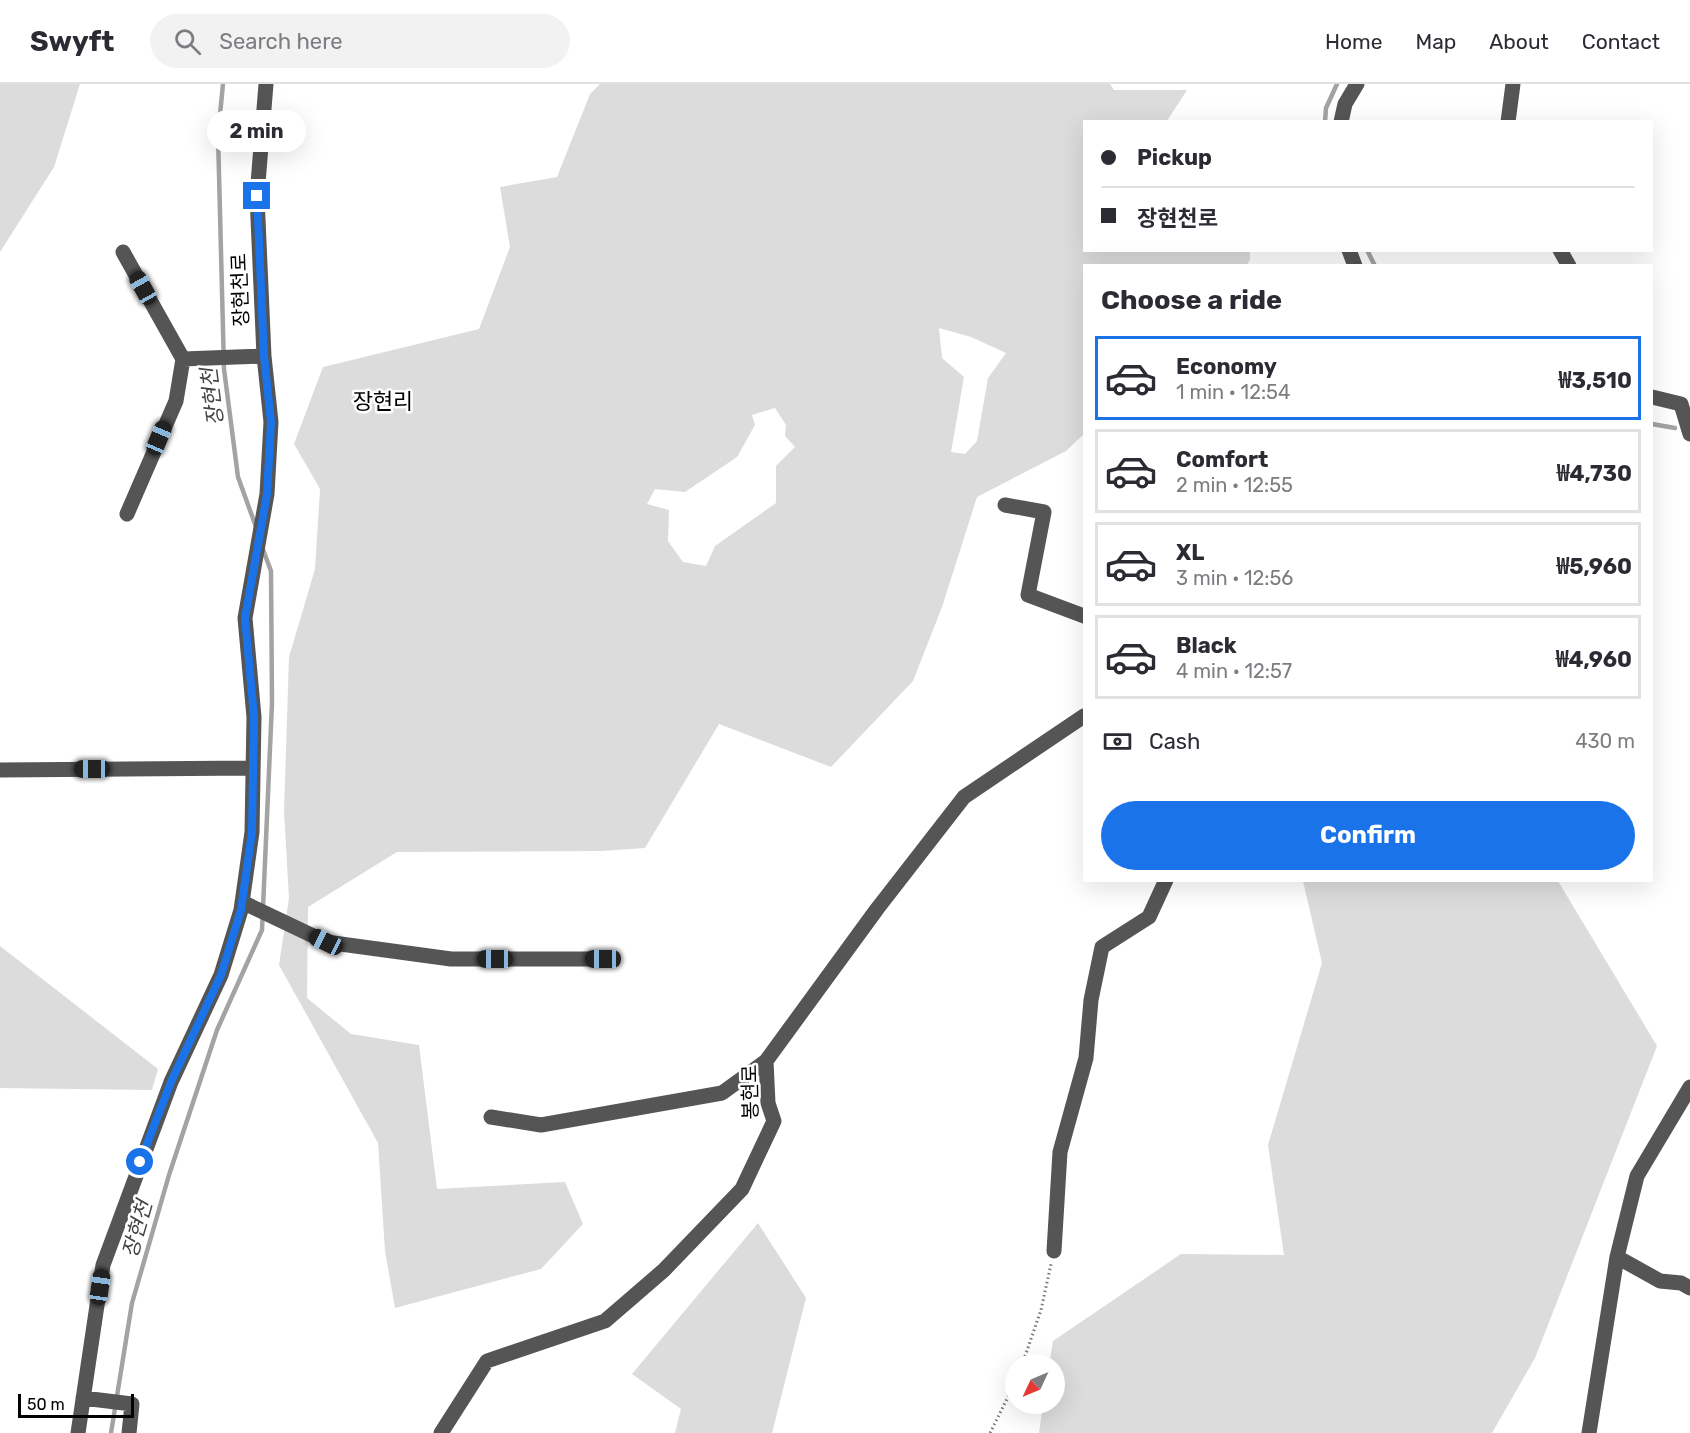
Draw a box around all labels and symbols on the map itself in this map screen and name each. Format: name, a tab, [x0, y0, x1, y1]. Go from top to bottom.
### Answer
callout: 2 min	[208, 109, 306, 151]
route end	[243, 182, 270, 209]
street label: 장현천로	[227, 253, 253, 327]
car	[126, 268, 160, 308]
water label: 장현천	[196, 364, 228, 427]
district label: 장현리	[353, 388, 413, 415]
car	[144, 418, 174, 458]
car	[74, 760, 110, 778]
car	[306, 926, 346, 958]
car	[477, 950, 513, 968]
car	[585, 950, 621, 968]
street label: 봉현로	[738, 1064, 762, 1120]
route start	[126, 1148, 153, 1175]
water label: 장현천	[117, 1195, 158, 1260]
car	[89, 1268, 111, 1306]
north arrow	[1005, 1354, 1065, 1414]
scale bar	[18, 1391, 134, 1418]

